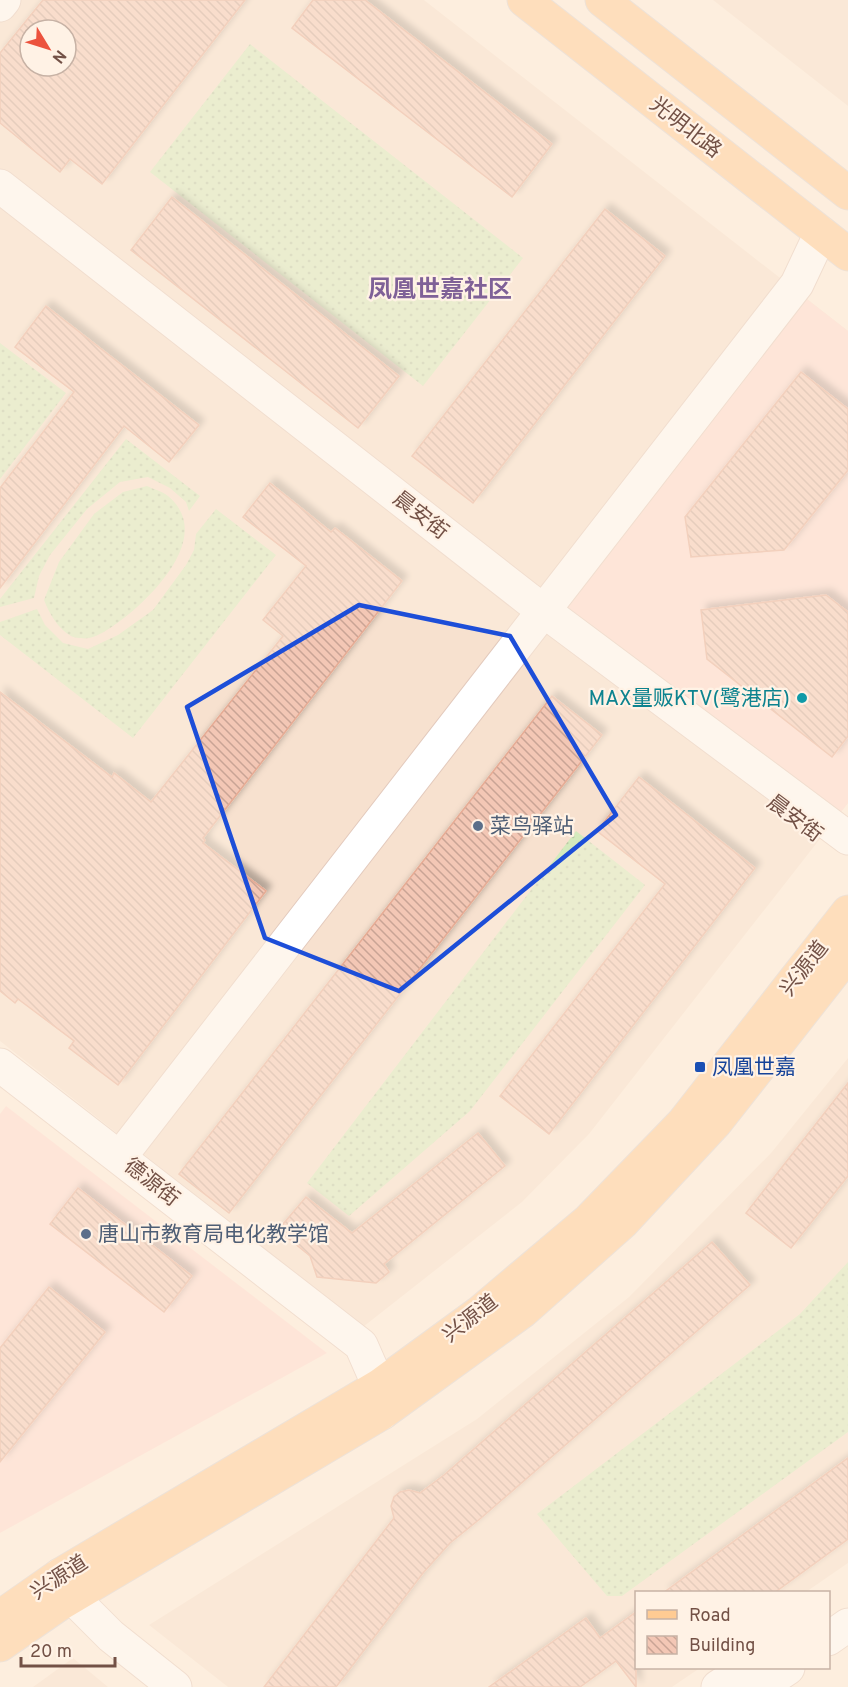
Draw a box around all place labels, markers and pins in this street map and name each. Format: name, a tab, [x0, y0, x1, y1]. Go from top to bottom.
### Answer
place label: MAX量贩KTV(鹭港店)	[589, 686, 790, 713]
marker: MAX量贩KTV(鹭港店)	[795, 691, 809, 705]
place label: 菜鸟驿站	[490, 814, 574, 841]
marker: 菜鸟驿站	[471, 819, 485, 833]
place label: 凤凰世嘉	[712, 1055, 796, 1082]
marker: 凤凰世嘉	[693, 1060, 707, 1074]
place label: 唐山市教育局电化教学馆	[98, 1222, 329, 1249]
marker: 唐山市教育局电化教学馆	[79, 1227, 93, 1241]

